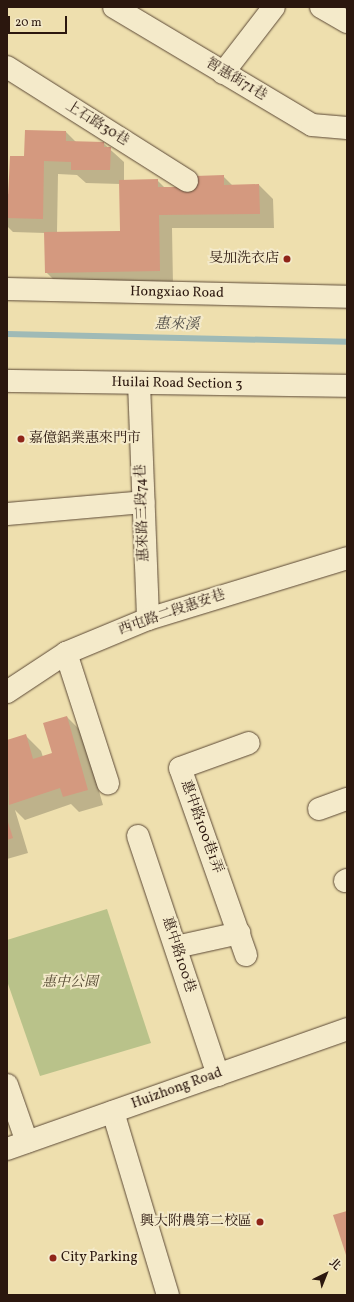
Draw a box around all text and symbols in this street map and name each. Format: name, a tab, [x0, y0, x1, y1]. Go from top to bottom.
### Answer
scale bar	[10, 8, 69, 34]
text: 20 m	[15, 15, 42, 31]
street label: 智惠街71巷	[202, 55, 270, 105]
street label: 上石路30巷	[62, 98, 132, 150]
place label: 旻加洗衣店	[209, 251, 279, 267]
marker: 旻加洗衣店	[282, 254, 292, 264]
street label: Hongxiao Road	[130, 284, 224, 302]
water label: 惠來溪	[154, 316, 200, 334]
street label: Huilai Road Section 3	[111, 374, 243, 394]
place label: 嘉億鋁業惠來門市	[29, 431, 141, 447]
marker: 嘉億鋁業惠來門市	[16, 434, 26, 444]
street label: 惠來路三段74巷	[133, 464, 153, 562]
street label: 西屯路二段惠安巷	[116, 587, 228, 639]
street label: 惠中路100巷1弄	[176, 778, 226, 876]
street label: 惠中路100巷	[158, 915, 198, 995]
park label: 惠中公園	[42, 975, 98, 991]
street label: Huizhong Road	[129, 1065, 225, 1113]
place label: 興大附農第二校區	[140, 1214, 252, 1230]
marker: 興大附農第二校區	[255, 1217, 265, 1227]
place label: City Parking	[61, 1250, 138, 1266]
marker: City Parking	[48, 1253, 58, 1263]
north arrow	[306, 1254, 346, 1294]
text: 北	[325, 1256, 344, 1274]

